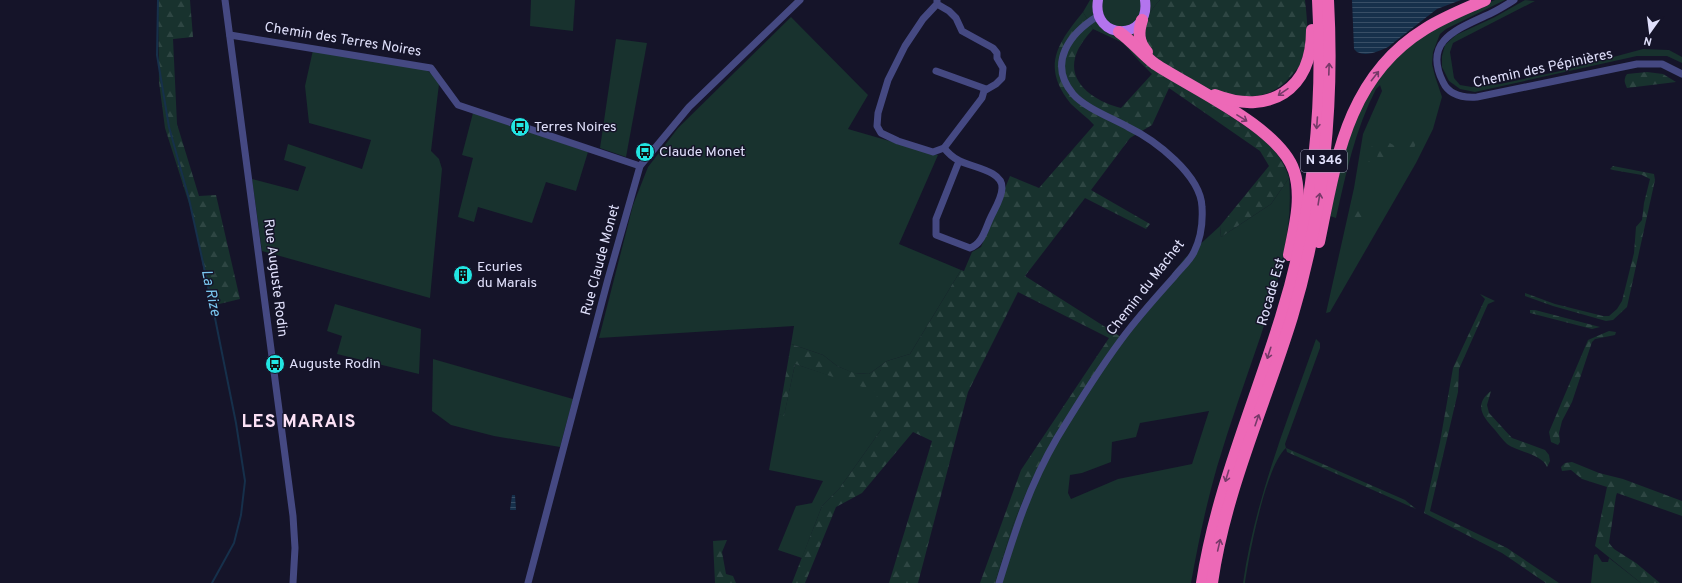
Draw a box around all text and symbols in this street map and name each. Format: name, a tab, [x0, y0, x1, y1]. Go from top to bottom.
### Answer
north arrow	[1630, 12, 1670, 52]
street label: Chemin des Terres Noires	[263, 19, 423, 61]
text: N	[1642, 33, 1653, 48]
street label: Chemin des Pépinières	[1472, 46, 1614, 92]
one-way arrow	[1326, 63, 1333, 76]
one-way arrow	[1370, 71, 1379, 82]
one-way arrow	[1278, 88, 1289, 96]
one-way arrow	[1236, 114, 1248, 122]
bus stop icon: Terres Noires	[509, 116, 531, 138]
one-way arrow	[1314, 116, 1321, 129]
place label: Terres Noires	[534, 119, 617, 136]
bus stop icon: Claude Monet	[634, 141, 656, 163]
place label: Claude Monet	[659, 144, 745, 161]
road number: N 346	[1301, 150, 1347, 172]
one-way arrow	[1315, 193, 1323, 206]
street label: Rue Claude Monet	[578, 203, 624, 317]
street label: Rue Auguste Rodin	[259, 218, 291, 338]
street label: Chemin du Machet	[1103, 237, 1189, 339]
street label: Rocade Est	[1254, 256, 1290, 328]
place label: Ecuries du Marais	[477, 259, 537, 292]
building icon: Ecuries du Marais	[452, 264, 474, 286]
water label: La Rize	[196, 268, 224, 318]
one-way arrow	[1265, 346, 1273, 358]
bus stop icon: Auguste Rodin	[264, 353, 286, 375]
place label: Auguste Rodin	[289, 356, 381, 373]
district label: LES MARAIS	[241, 411, 357, 434]
one-way arrow	[1253, 415, 1261, 427]
one-way arrow	[1223, 469, 1230, 482]
one-way arrow	[1216, 538, 1224, 551]

